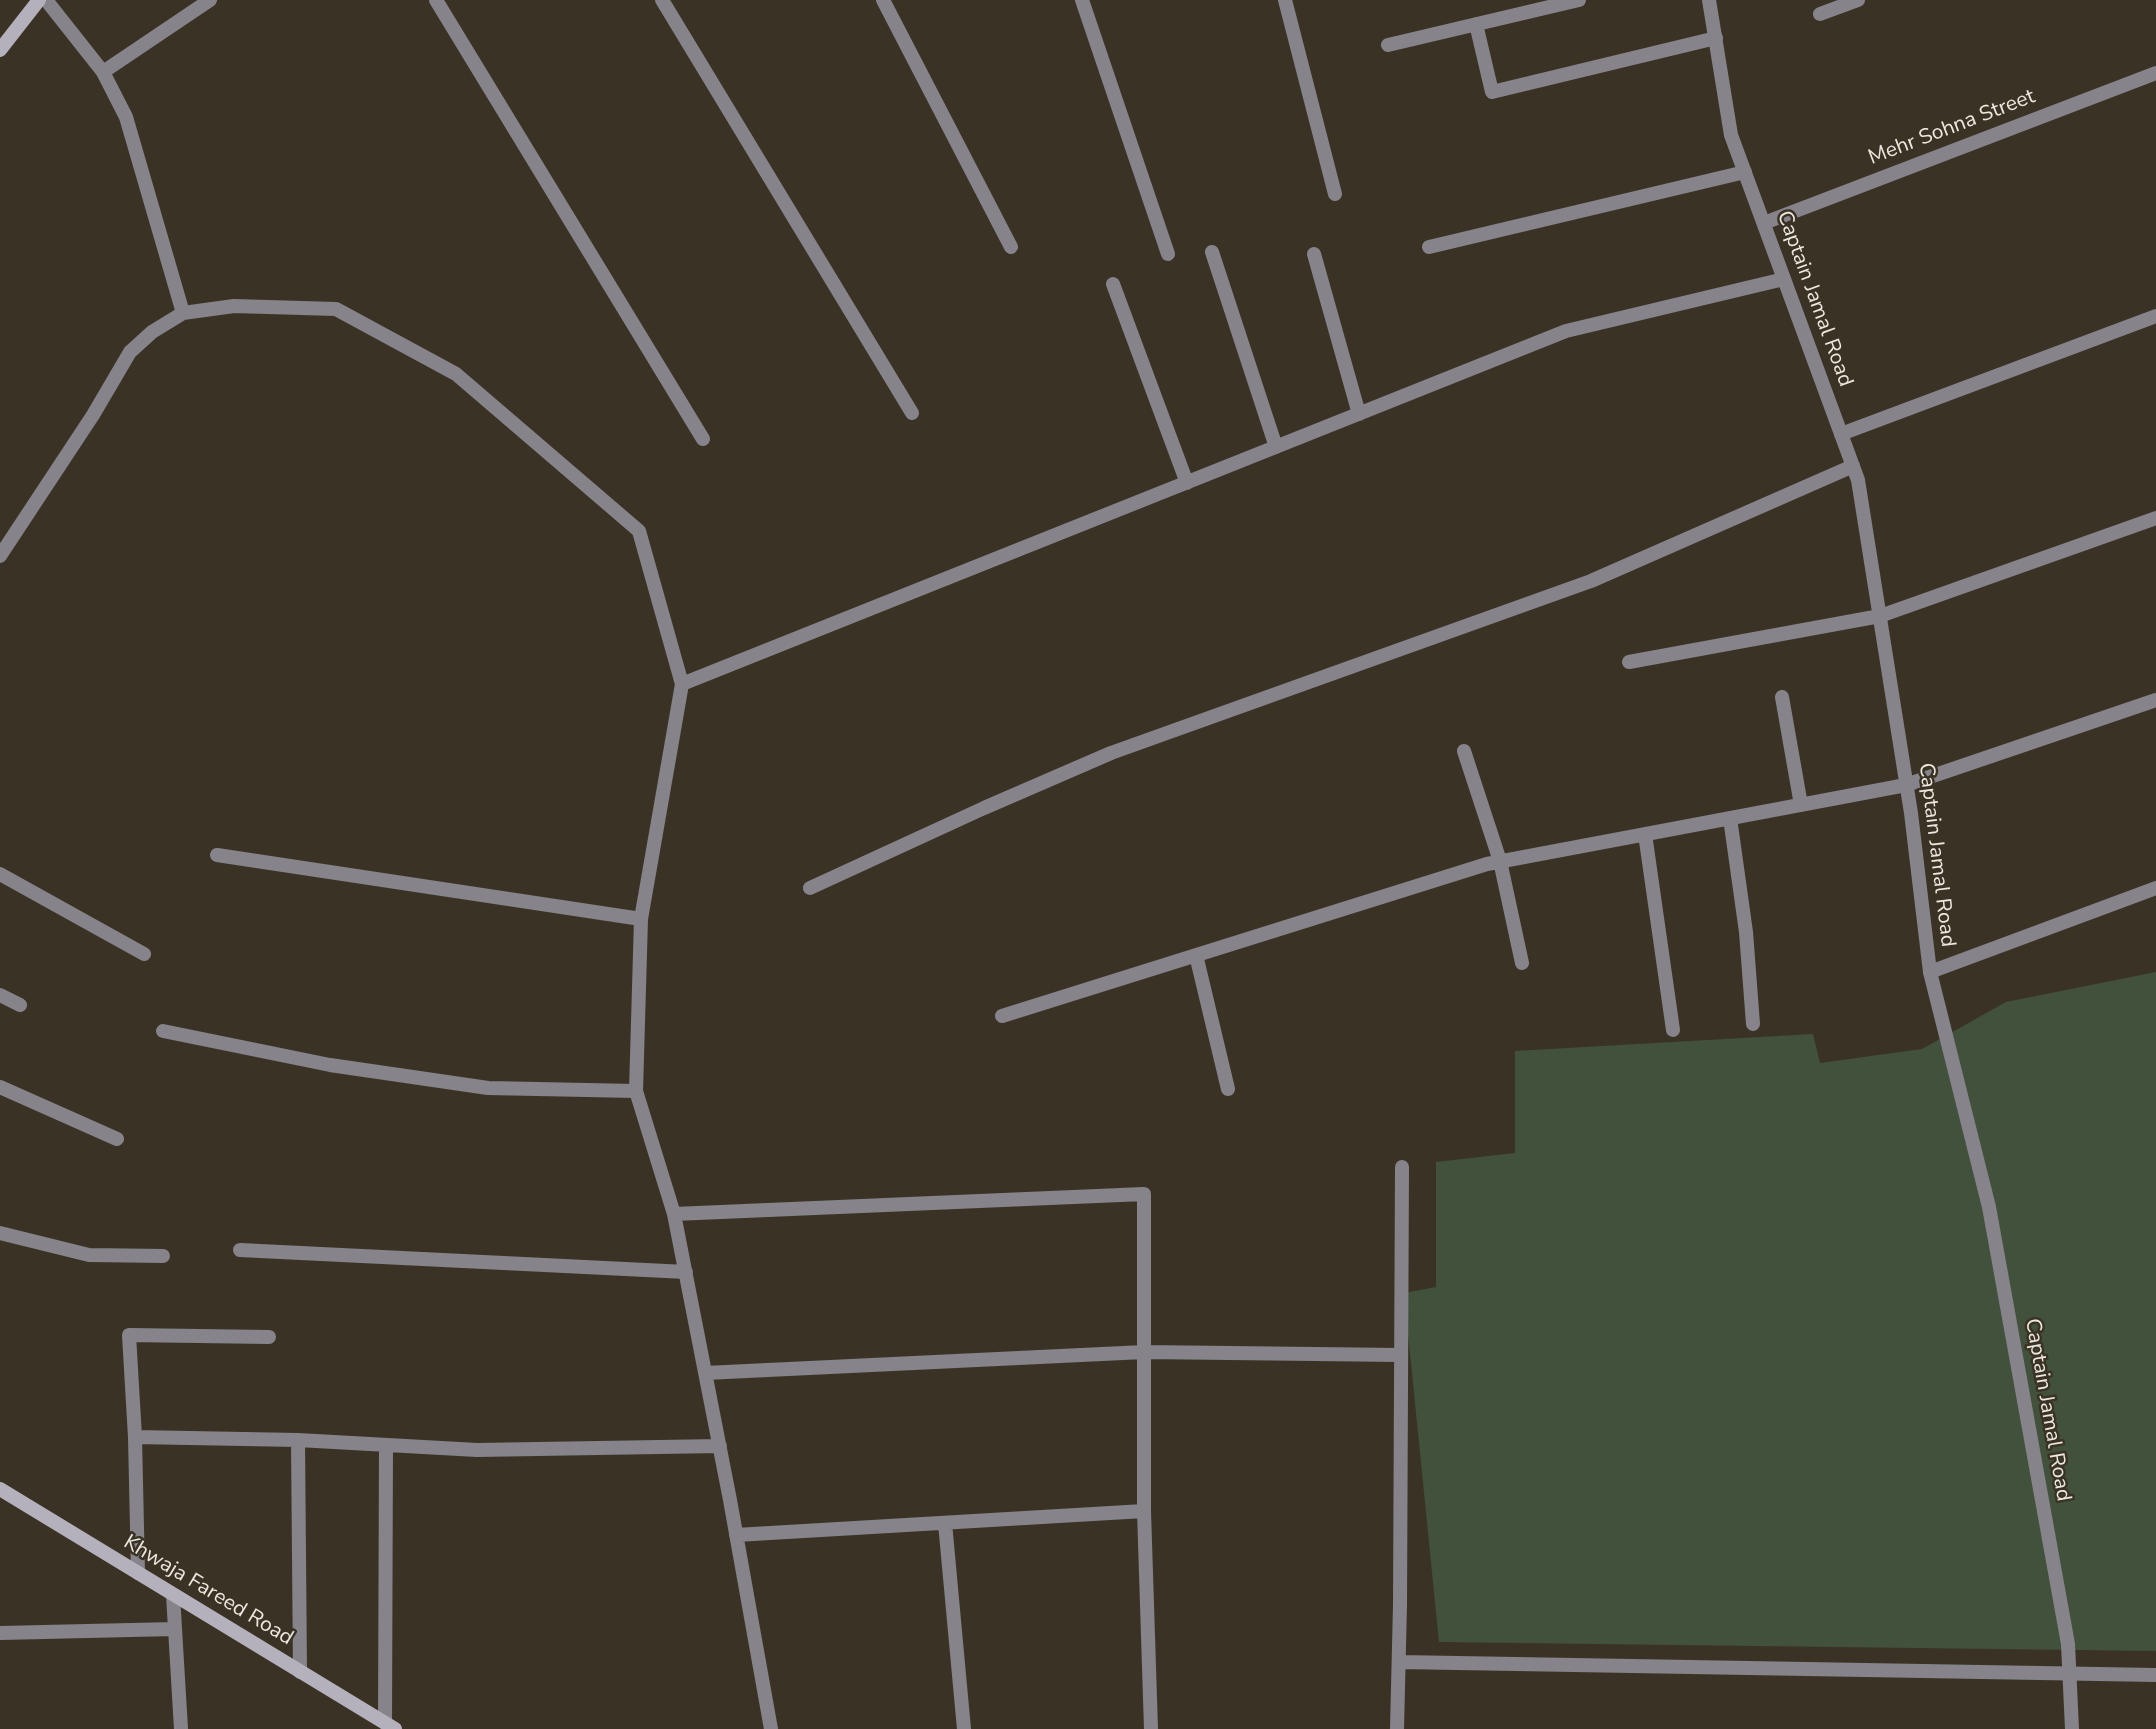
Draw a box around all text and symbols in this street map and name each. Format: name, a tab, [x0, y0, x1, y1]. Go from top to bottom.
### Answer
street label: Mehr Sohna Street	[1865, 85, 2039, 171]
street label: Captain Jamal Road	[1770, 208, 1858, 390]
street label: Captain Jamal Road	[1912, 762, 1960, 948]
street label: Captain Jamal Road	[2019, 1317, 2075, 1503]
street label: Khwaja Fareed Road	[119, 1530, 297, 1652]

